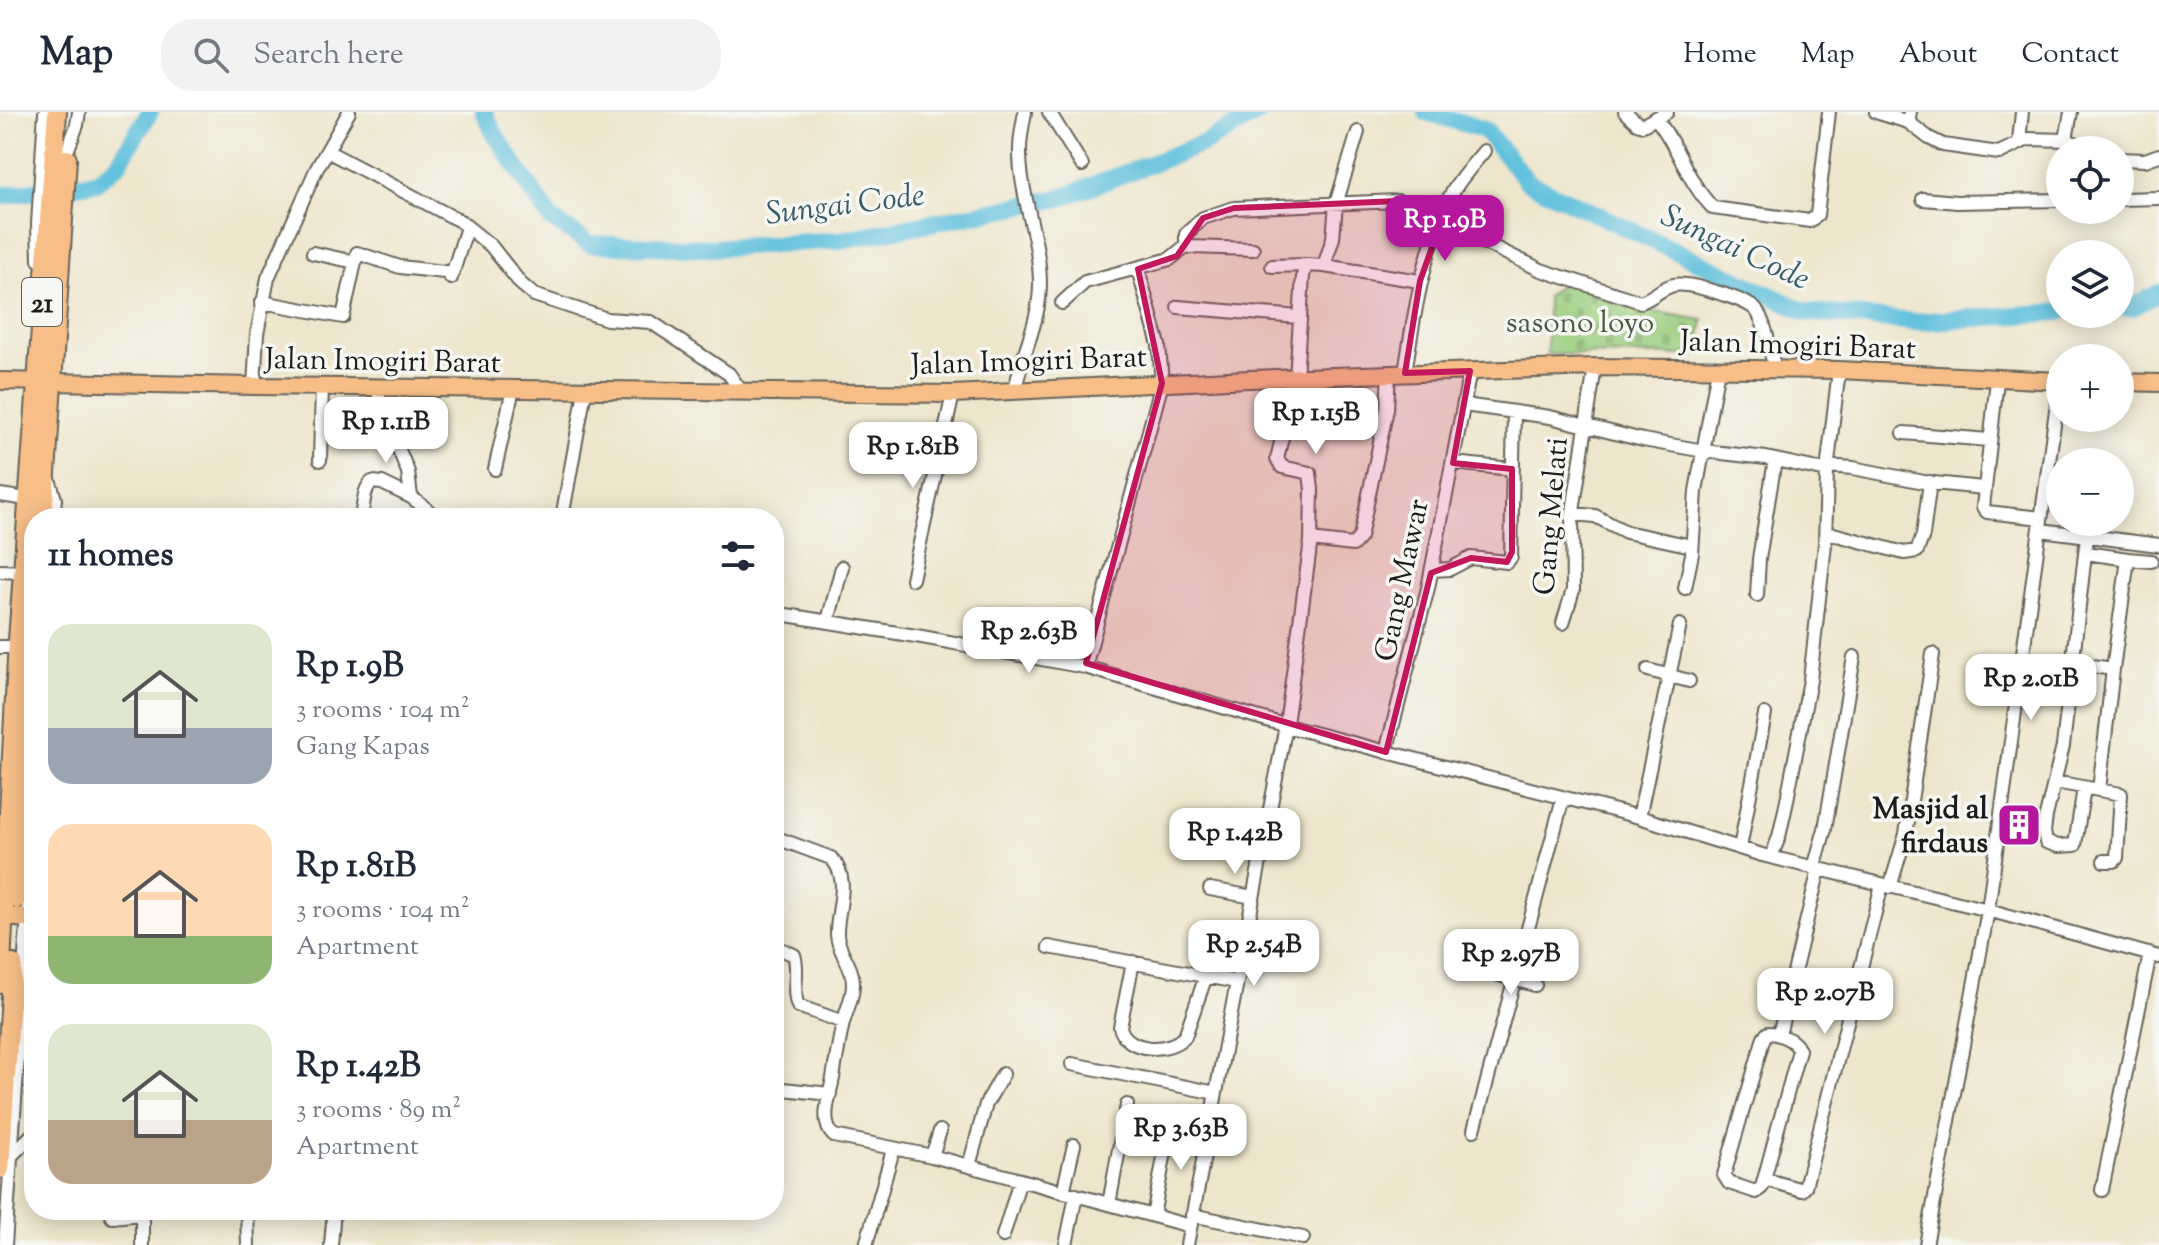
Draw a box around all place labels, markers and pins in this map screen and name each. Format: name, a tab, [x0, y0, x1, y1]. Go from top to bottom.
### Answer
pin: Rp 1.9B	[1371, 195, 1519, 263]
pin: Rp 1.15B	[1233, 388, 1399, 456]
pin: Rp 1.11B	[303, 397, 469, 465]
pin: Rp 1.81B	[830, 422, 996, 490]
pin: Rp 2.63B	[946, 607, 1112, 675]
pin: Rp 2.01B	[1948, 654, 2114, 722]
place label: Masjid al firdaus	[1872, 789, 1989, 866]
building icon: Masjid al firdaus	[1995, 801, 2043, 849]
pin: Rp 1.42B	[1152, 808, 1318, 876]
pin: Rp 2.54B	[1171, 920, 1337, 988]
pin: Rp 2.97B	[1428, 929, 1594, 997]
pin: Rp 2.07B	[1742, 968, 1908, 1036]
pin: Rp 3.63B	[1098, 1104, 1264, 1172]

